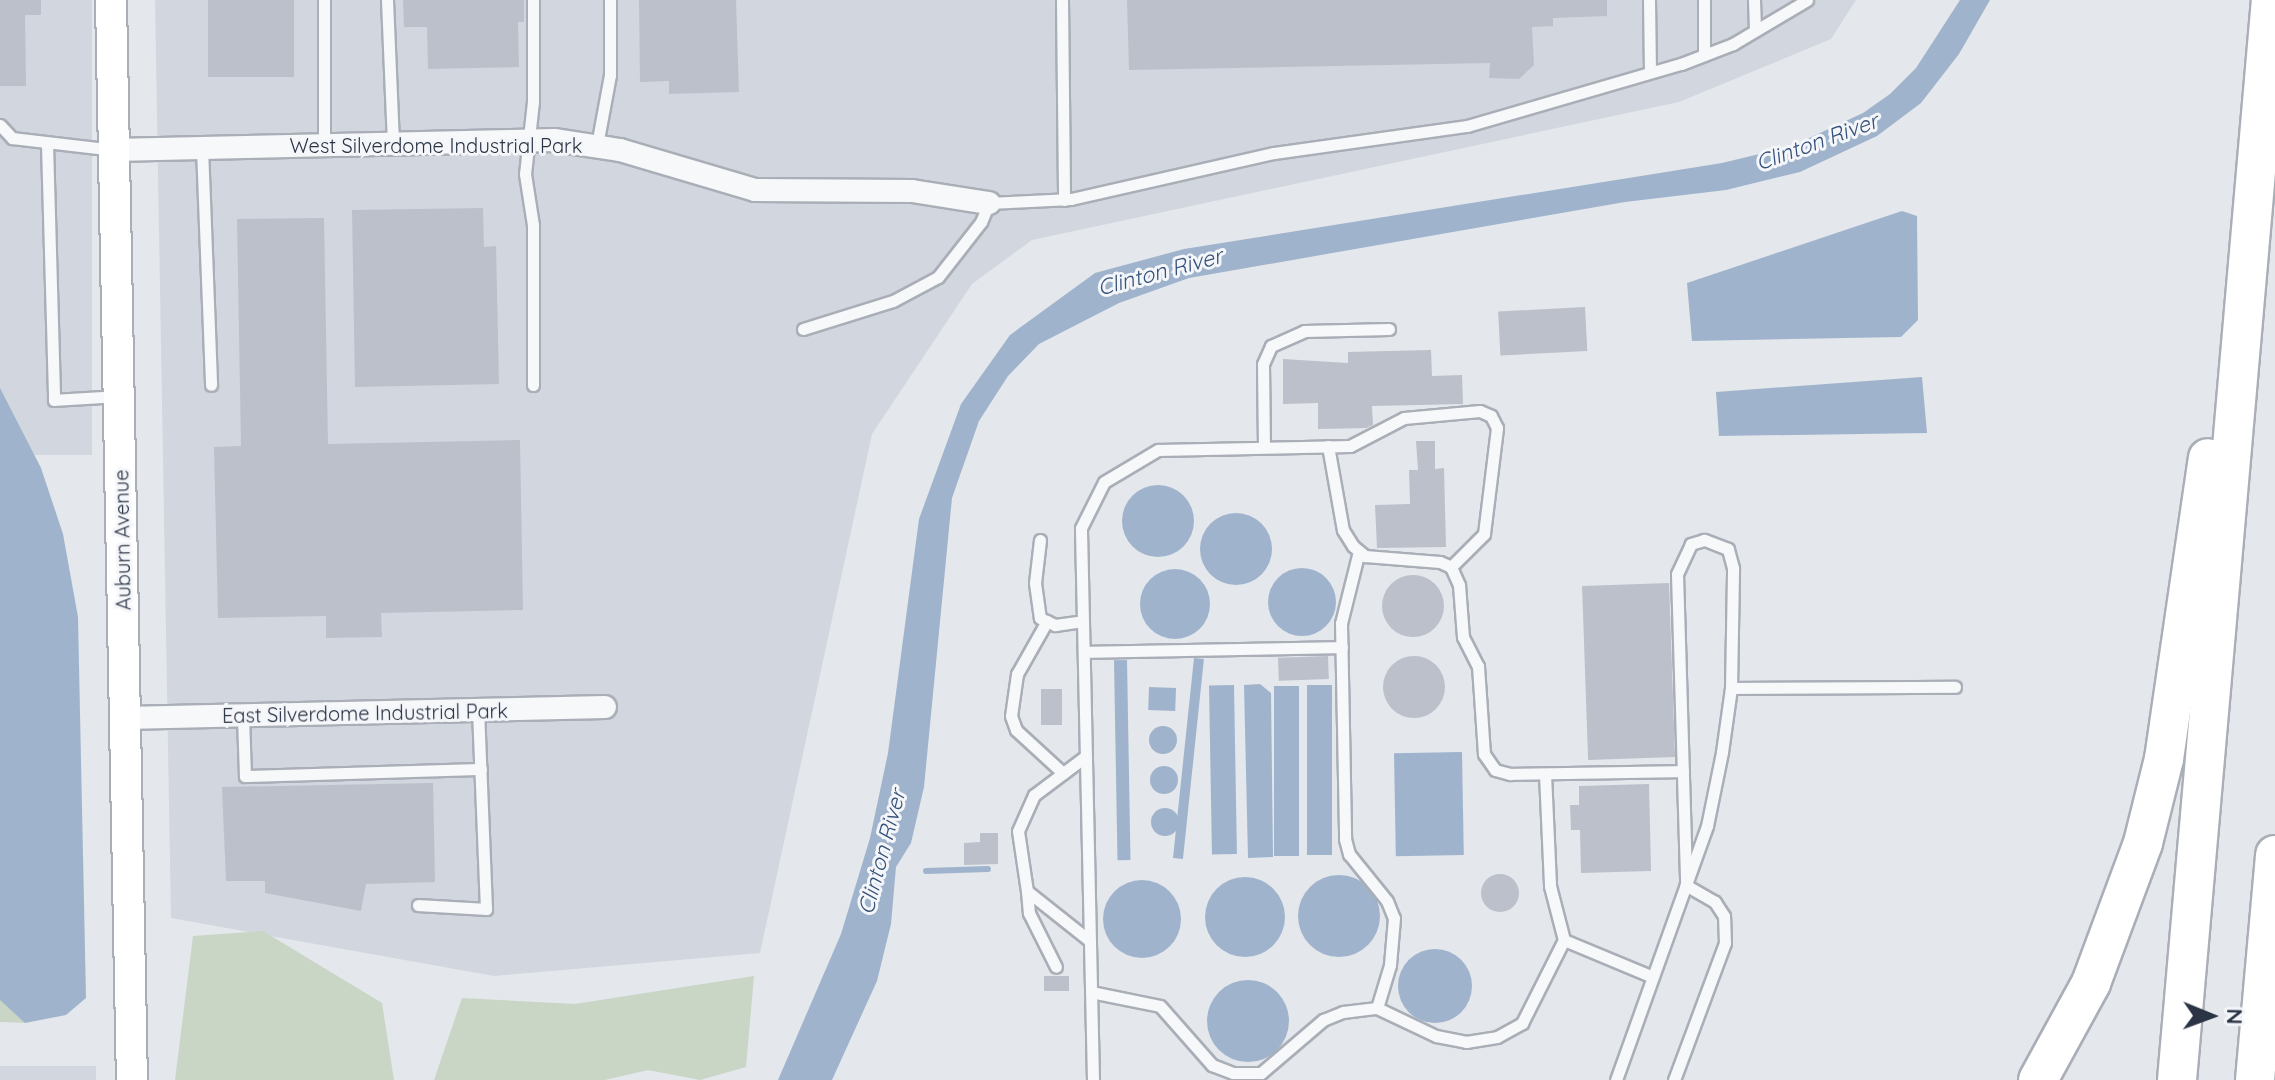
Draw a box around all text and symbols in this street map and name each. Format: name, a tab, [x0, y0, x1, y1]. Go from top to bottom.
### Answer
water label: Clinton River	[1752, 108, 1882, 176]
street label: West Silverdome Industrial Park	[290, 133, 582, 157]
water label: Clinton River	[1095, 243, 1225, 301]
street label: Auburn Avenue	[109, 469, 135, 611]
street label: East Silverdome Industrial Park	[222, 699, 508, 727]
water label: Clinton River	[853, 787, 911, 917]
north arrow	[2171, 976, 2251, 1056]
text: N	[2221, 1008, 2249, 1025]

